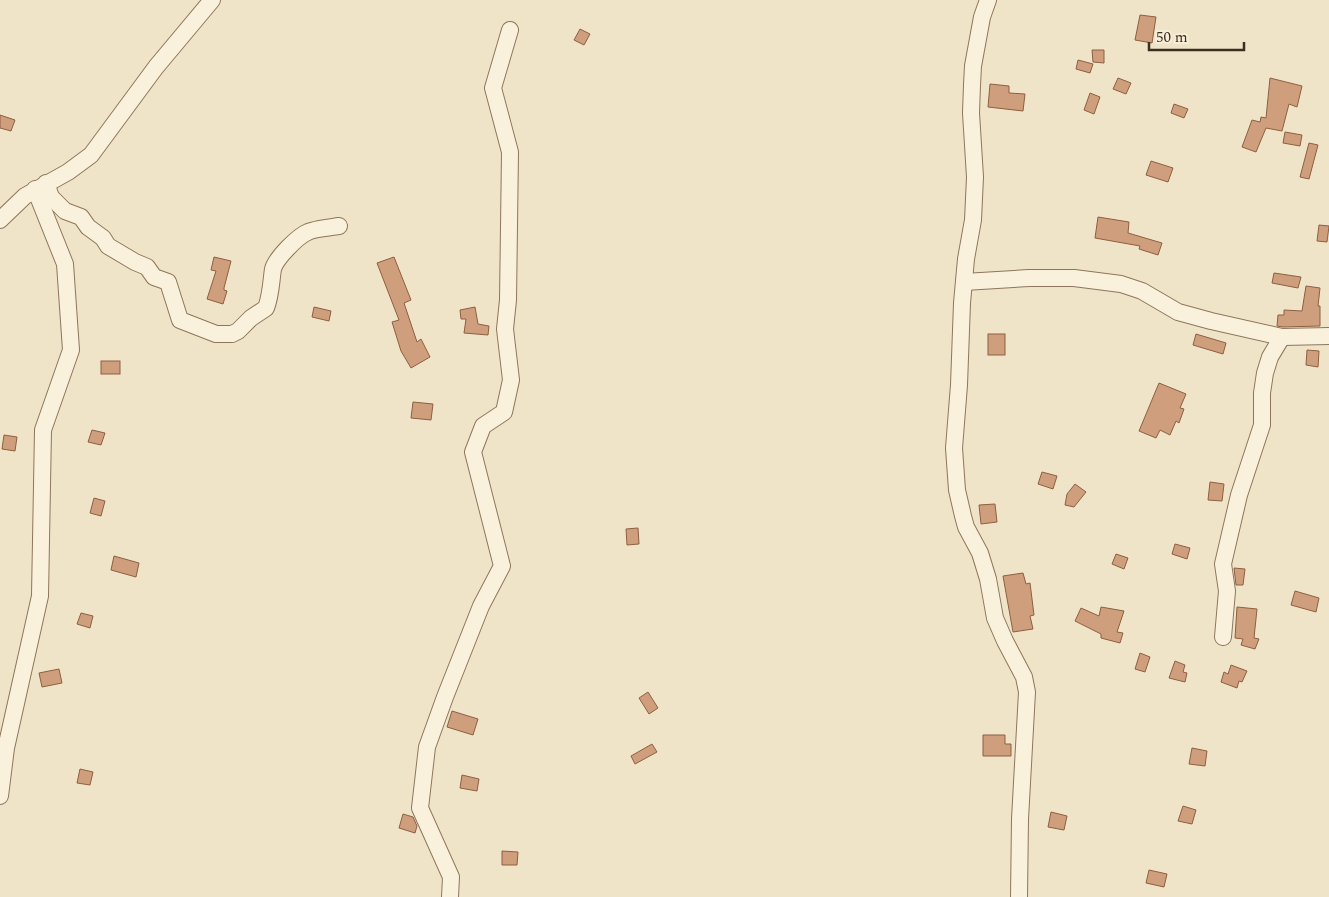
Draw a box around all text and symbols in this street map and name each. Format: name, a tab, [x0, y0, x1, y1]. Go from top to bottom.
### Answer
scale bar	[1149, 20, 1244, 52]
text: 50 m	[1156, 26, 1188, 49]

